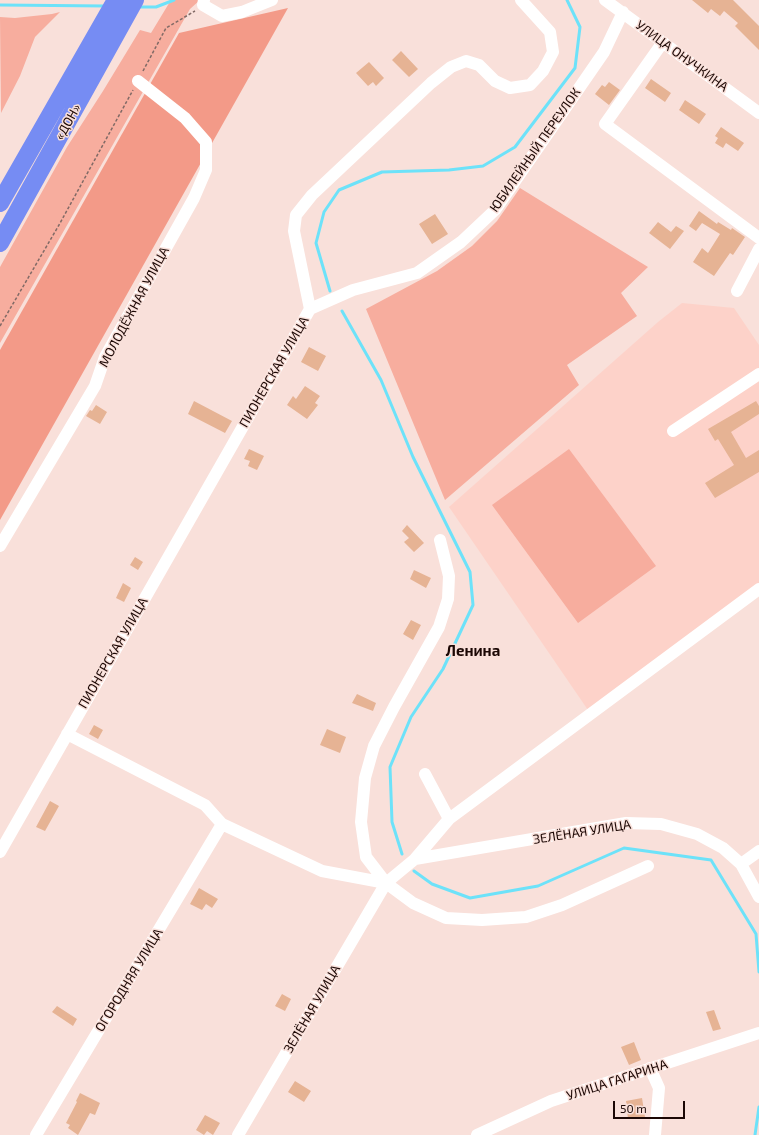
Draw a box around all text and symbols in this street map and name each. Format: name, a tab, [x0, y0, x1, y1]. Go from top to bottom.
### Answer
street label: УЛИЦА ОНУЧКИНА	[633, 17, 731, 95]
street label: ЮБИЛЕЙНЫЙ ПЕРЕУЛОК	[486, 85, 584, 215]
street label: «ДОН»	[52, 101, 84, 143]
street label: МОЛОДЁЖНАЯ УЛИЦА	[96, 244, 172, 370]
street label: ПИОНЕРСКАЯ УЛИЦА	[236, 314, 312, 430]
street label: ПИОНЕРСКАЯ УЛИЦА	[75, 595, 151, 711]
district label: Ленина	[446, 642, 500, 660]
street label: ЗЕЛЁНАЯ УЛИЦА	[532, 817, 632, 847]
street label: ОГОРОДНЯЯ УЛИЦА	[92, 925, 166, 1035]
street label: ЗЕЛЁНАЯ УЛИЦА	[280, 962, 344, 1056]
street label: УЛИЦА ГАГАРИНА	[565, 1056, 669, 1104]
scale bar	[615, 1093, 687, 1119]
text: 50 m	[620, 1101, 647, 1115]

